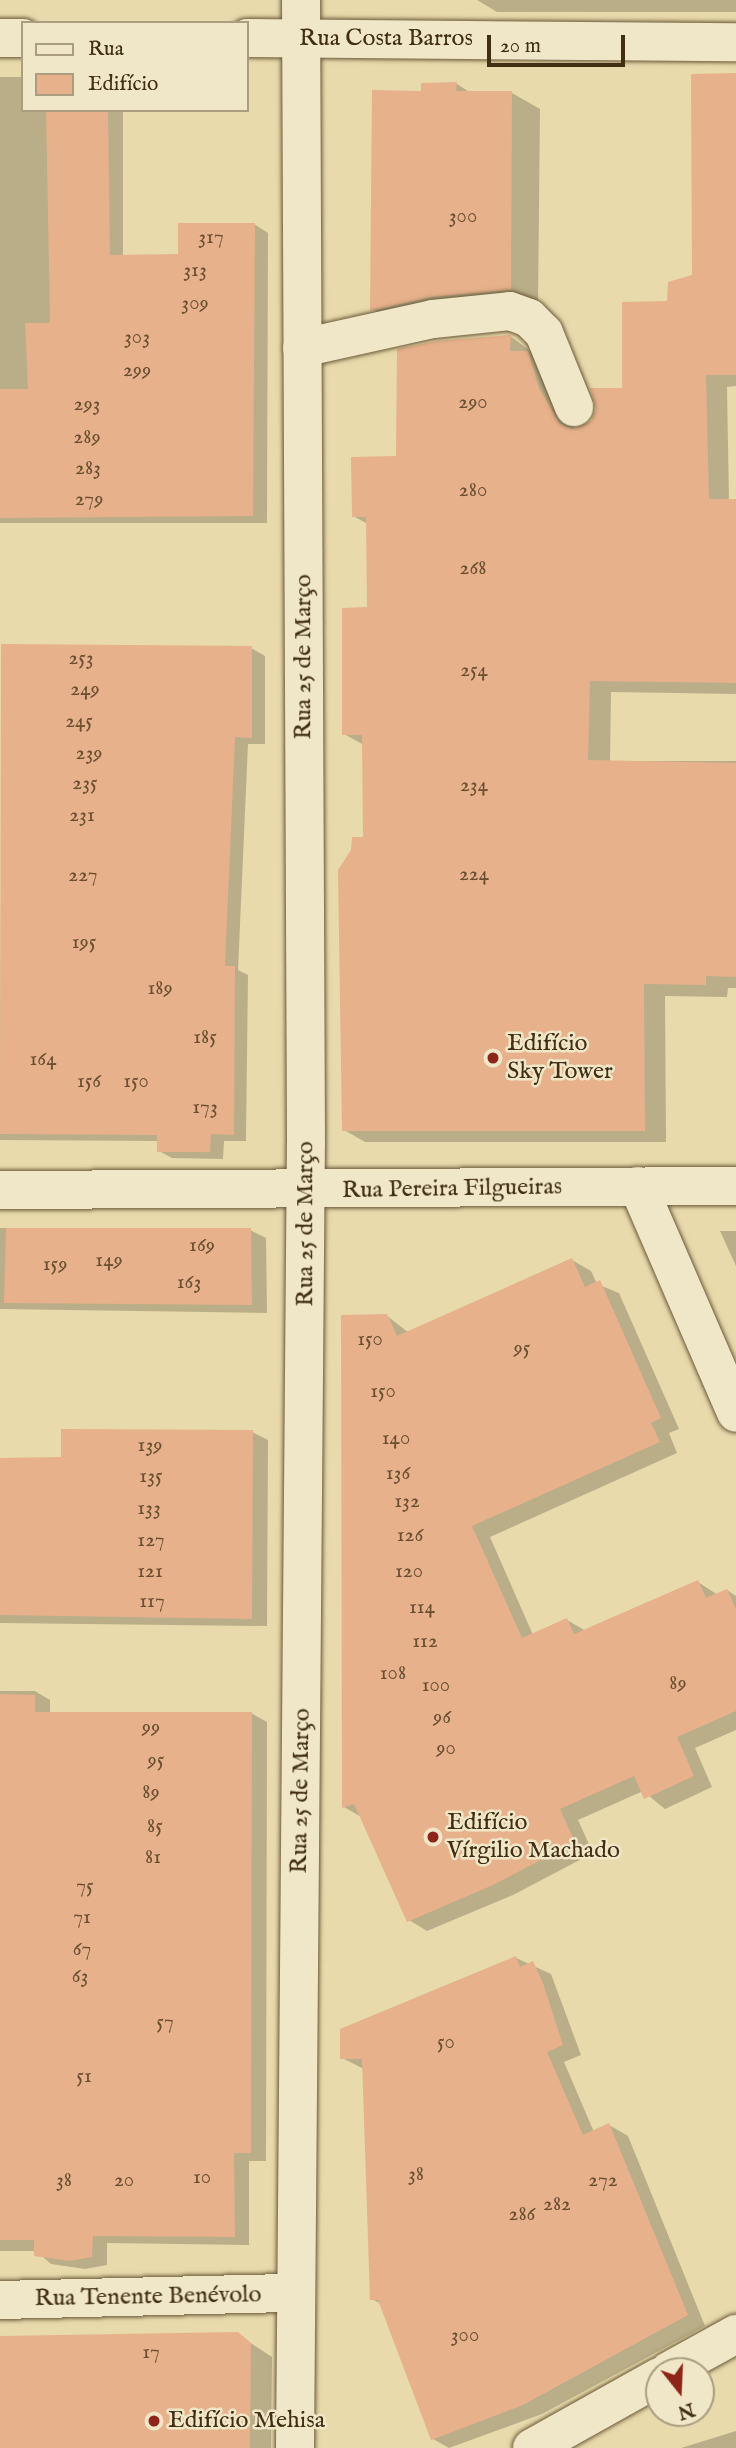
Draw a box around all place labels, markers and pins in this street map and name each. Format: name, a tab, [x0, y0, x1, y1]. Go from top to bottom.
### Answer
place label: Edifício Sky Tower	[507, 1030, 613, 1086]
marker: Edifício Sky Tower	[485, 1050, 501, 1066]
place label: Edifício Vírgilio Machado	[447, 1809, 620, 1865]
marker: Edifício Vírgilio Machado	[425, 1829, 441, 1845]
place label: Edifício Mehisa	[168, 2407, 325, 2435]
marker: Edifício Mehisa	[146, 2413, 162, 2429]

